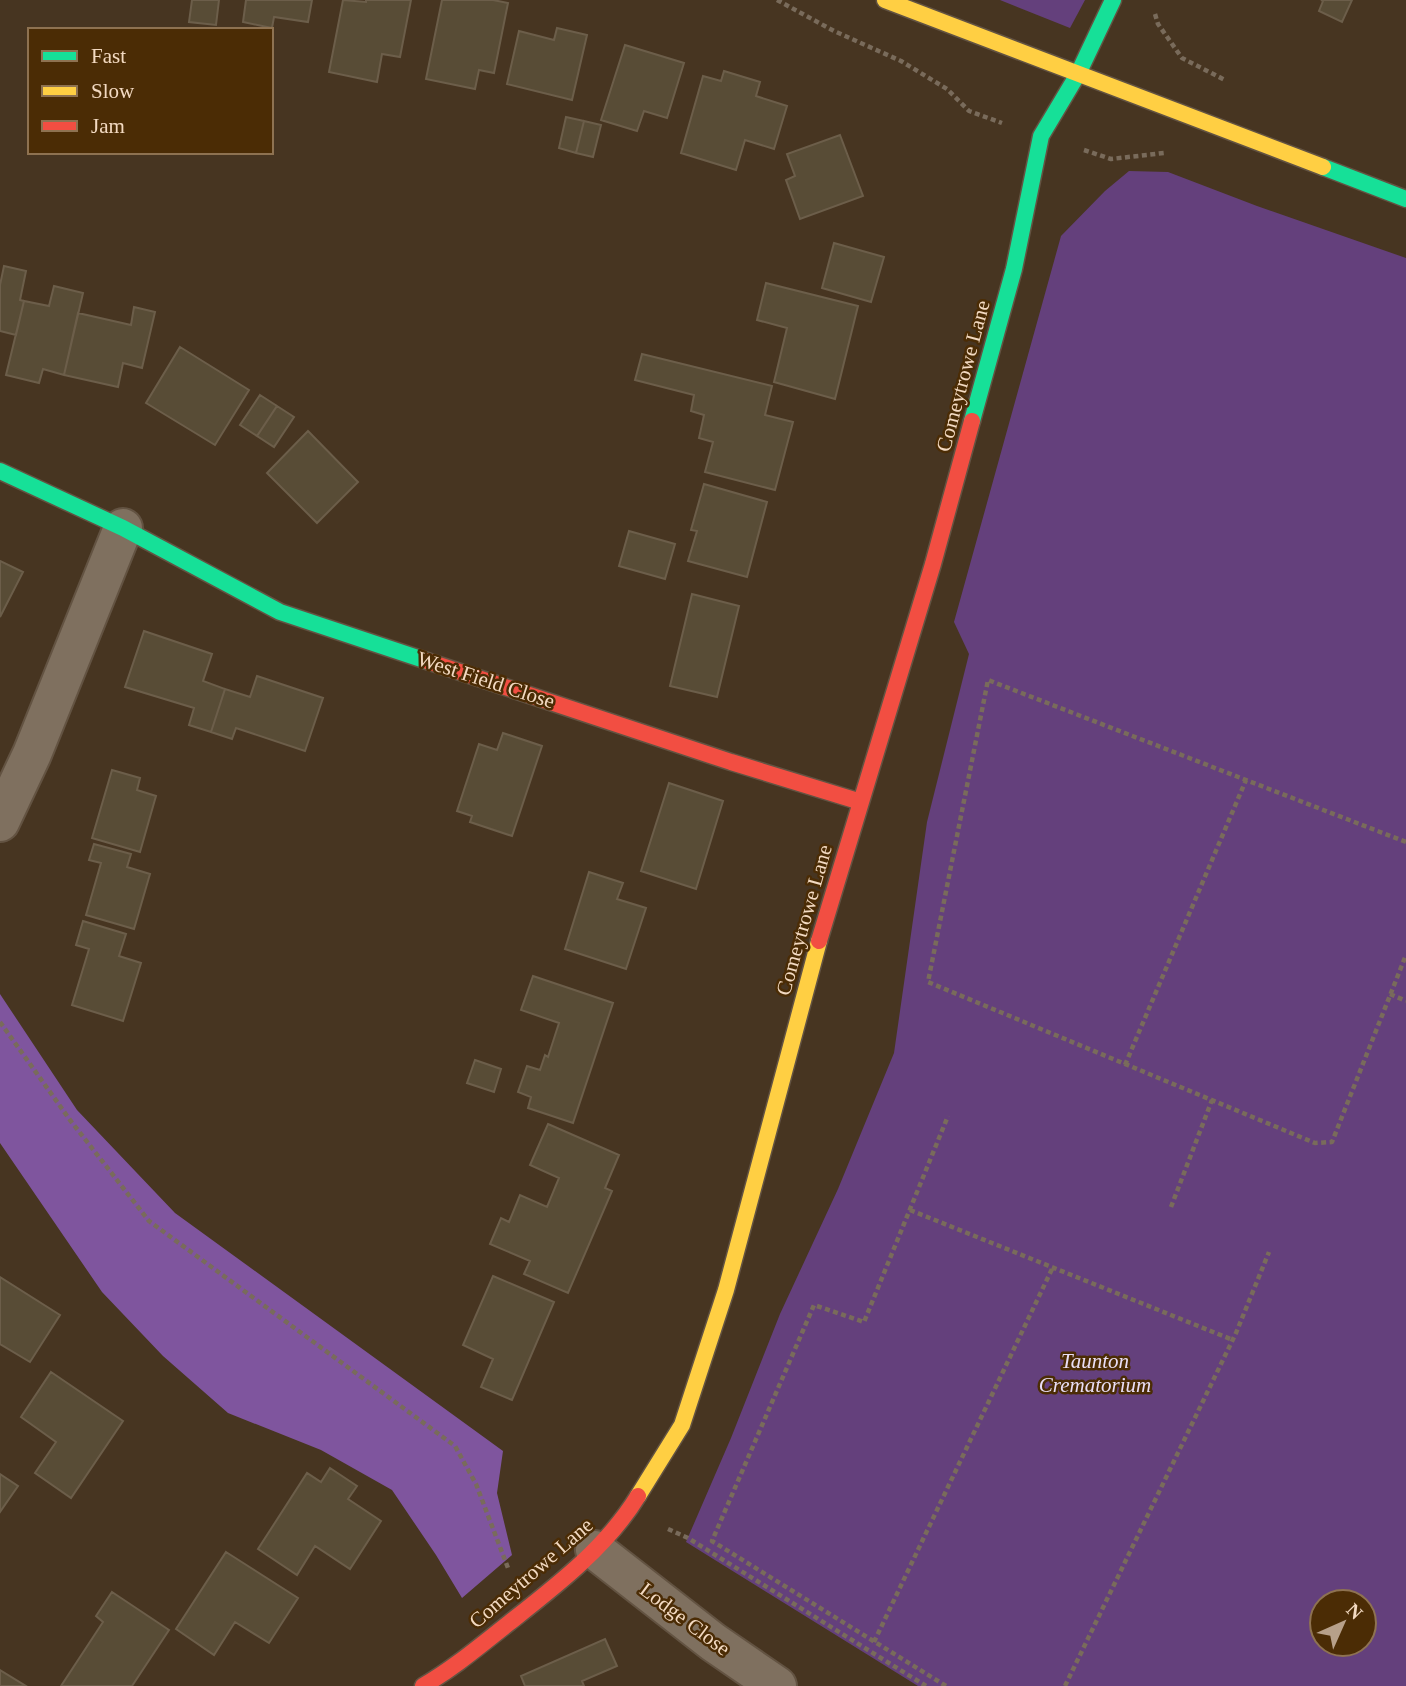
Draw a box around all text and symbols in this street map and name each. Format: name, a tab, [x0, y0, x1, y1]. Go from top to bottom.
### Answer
legend	[28, 28, 273, 154]
text: Fast	[91, 44, 126, 68]
text: Slow	[91, 79, 135, 103]
text: Jam	[91, 114, 125, 138]
street label: Comeytrowe Lane	[931, 298, 995, 454]
street label: West Field Close	[414, 646, 558, 714]
street label: Comeytrowe Lane	[771, 842, 837, 998]
park label: Taunton Crematorium	[1039, 1349, 1151, 1397]
street label: Comeytrowe Lane	[464, 1513, 598, 1633]
street label: Lodge Close	[635, 1577, 735, 1661]
north arrow	[1308, 1588, 1378, 1658]
text: N	[1342, 1599, 1367, 1624]

